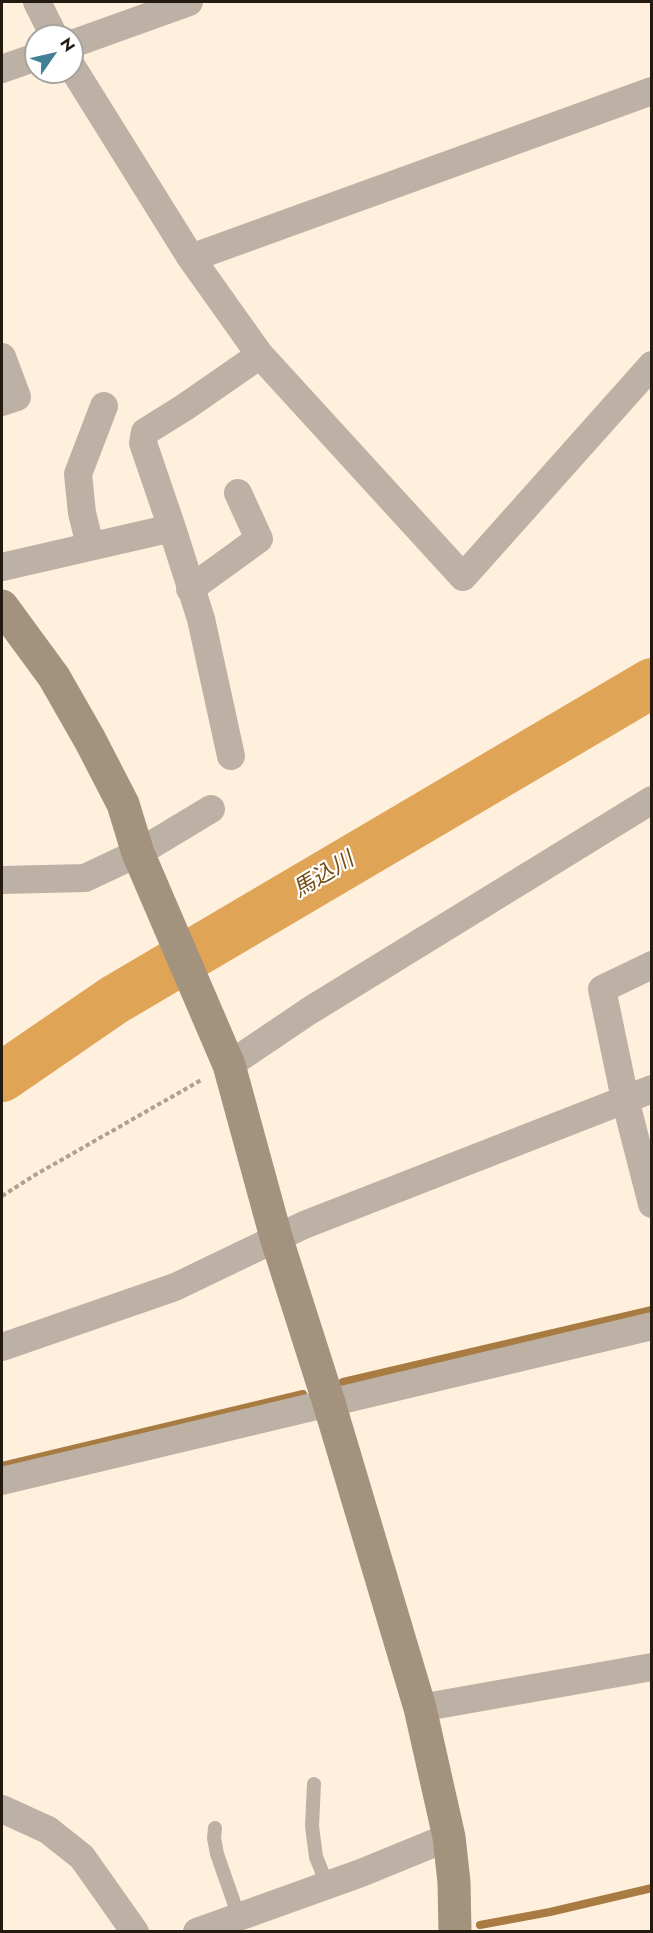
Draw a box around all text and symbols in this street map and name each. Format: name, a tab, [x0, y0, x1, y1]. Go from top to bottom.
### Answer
north arrow	[24, 24, 84, 84]
text: N	[55, 33, 81, 56]
water label: 馬込川	[289, 848, 359, 904]

